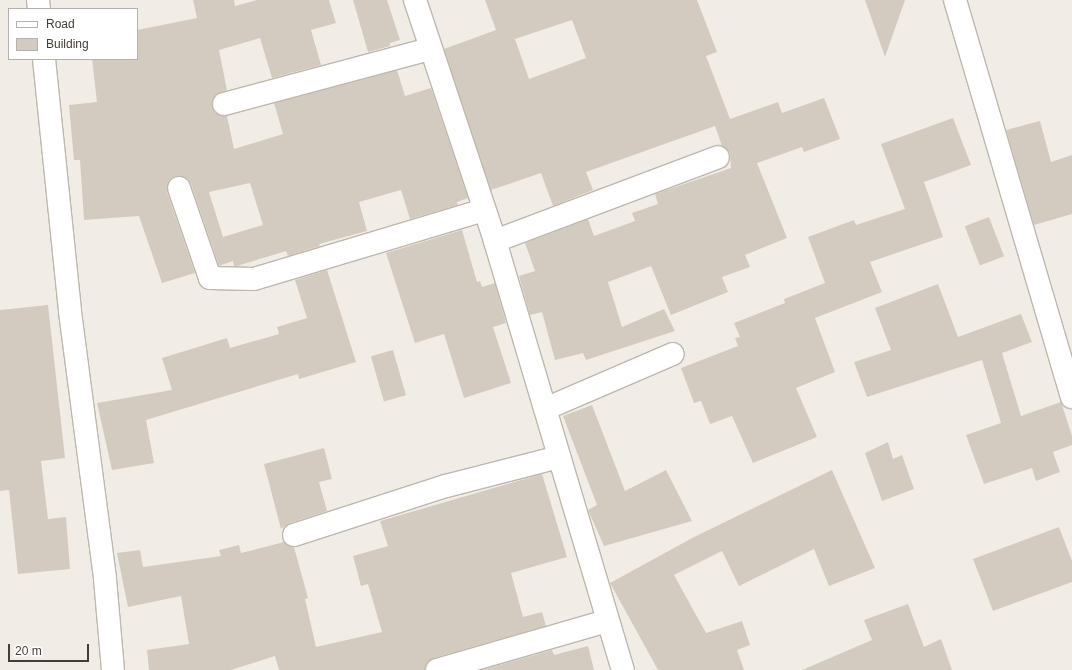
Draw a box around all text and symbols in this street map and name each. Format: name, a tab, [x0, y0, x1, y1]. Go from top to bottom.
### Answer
legend	[8, 8, 138, 60]
text: Road	[46, 17, 75, 31]
text: Building	[46, 37, 89, 51]
scale bar	[10, 636, 91, 662]
text: 20 m	[15, 644, 42, 658]

